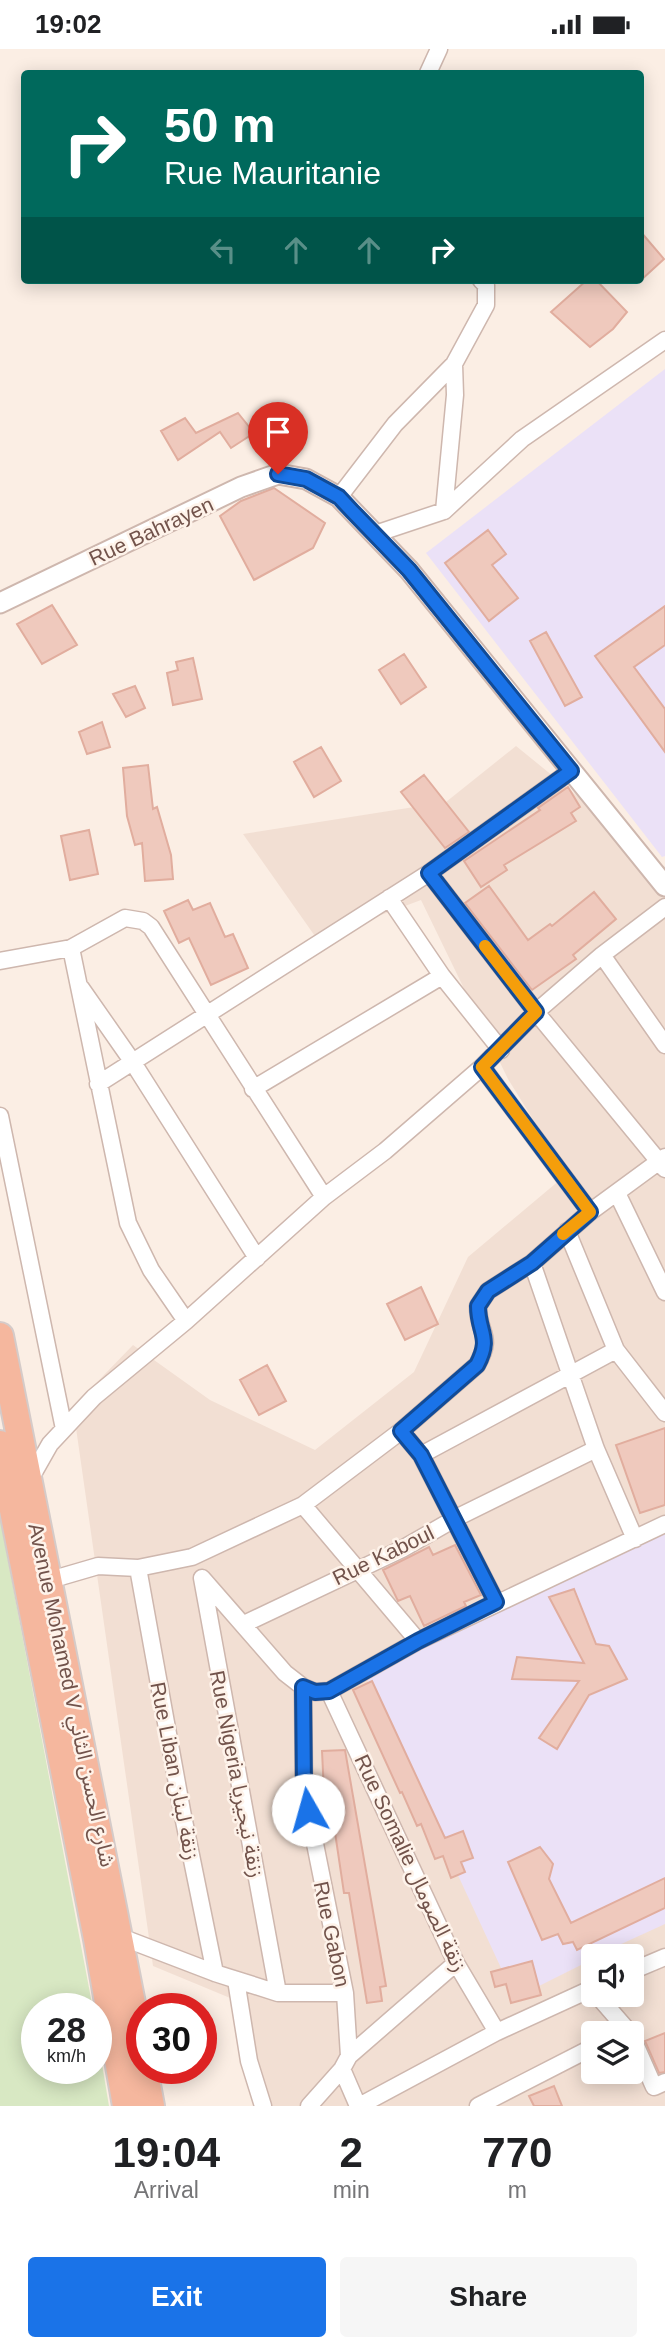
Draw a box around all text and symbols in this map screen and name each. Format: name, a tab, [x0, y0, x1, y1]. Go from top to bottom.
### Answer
text: 19:02	[35, 9, 102, 39]
icon: right	[49, 98, 140, 189]
text: 50 m	[164, 98, 276, 152]
text: Rue Mauritanie	[164, 155, 381, 191]
icon: left	[204, 231, 242, 269]
icon: ahead	[277, 231, 315, 269]
icon: ahead	[350, 231, 388, 269]
icon: right	[423, 231, 461, 269]
pin	[248, 402, 308, 474]
icon: arrive	[259, 413, 297, 451]
street label: Rue Bahrayen	[85, 492, 217, 570]
street label: Avenue Mohamed V شارع الحسن الثاني	[20, 1521, 120, 1870]
street label: Rue Kaboul	[329, 1521, 437, 1589]
street label: Rue Nigeria زنقة نيجيريا	[205, 1668, 268, 1880]
street label: Rue Liban زنقة لبنان	[145, 1680, 204, 1862]
street label: Rue Somalie زنقة الصومال	[350, 1751, 472, 1976]
position arrow	[271, 1773, 345, 1847]
street label: Rue Gabon	[310, 1879, 354, 1989]
map controls	[581, 1944, 644, 2084]
button: sound	[581, 1944, 644, 2007]
speed limit sign: 30	[126, 1993, 217, 2084]
text: 28	[47, 2010, 86, 2049]
button: layers	[581, 2021, 644, 2084]
text: km/h	[47, 2046, 86, 2066]
text: 19:04	[113, 2129, 220, 2176]
text: 2	[339, 2129, 363, 2176]
text: 770	[482, 2129, 552, 2176]
text: Arrival	[134, 2177, 199, 2203]
text: min	[333, 2177, 370, 2203]
text: m	[508, 2177, 527, 2203]
button: Exit	[28, 2257, 326, 2337]
button: Share	[340, 2257, 637, 2337]

